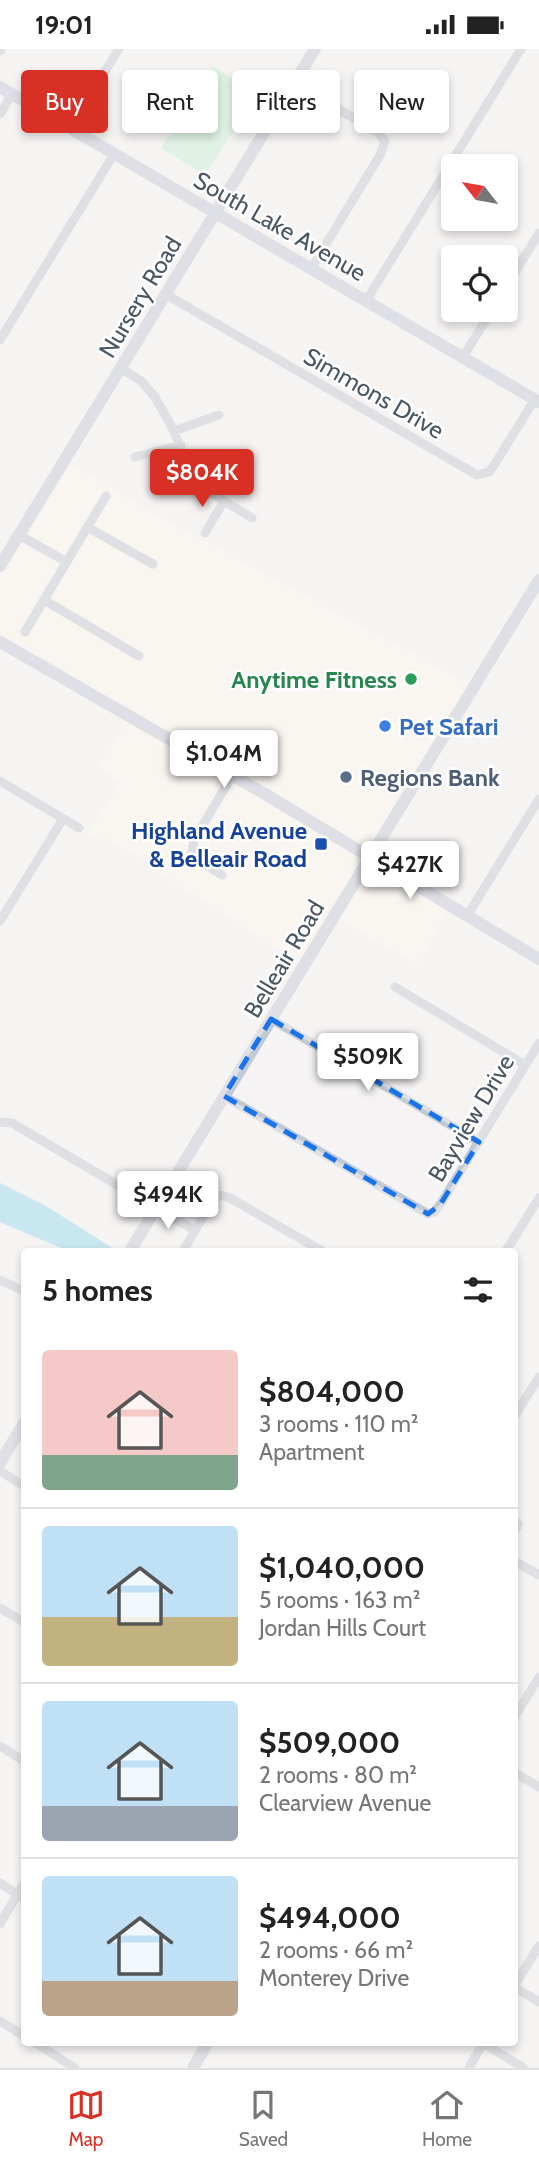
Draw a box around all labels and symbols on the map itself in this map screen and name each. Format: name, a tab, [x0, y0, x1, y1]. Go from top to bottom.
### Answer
north arrow	[441, 154, 518, 231]
street label: South Lake Avenue	[189, 165, 371, 287]
street label: Nursery Road	[93, 231, 187, 363]
street label: Simmons Drive	[299, 341, 449, 445]
pin: $804K	[153, 449, 251, 509]
place label: Anytime Fitness	[231, 665, 397, 694]
marker: Anytime Fitness	[403, 671, 419, 687]
place label: Pet Safari	[399, 712, 498, 741]
marker: Pet Safari	[377, 718, 393, 734]
pin: $1.04M	[167, 731, 281, 790]
place label: Regions Bank	[360, 763, 500, 792]
marker: Regions Bank	[338, 769, 354, 785]
place label: Highland Avenue & Belleair Road	[131, 816, 307, 873]
marker: Highland Avenue & Belleair Road	[313, 836, 329, 852]
pin: $427K	[361, 841, 459, 901]
street label: Belleair Road	[238, 895, 330, 1023]
pin: $509K	[319, 1033, 417, 1093]
street label: Bayview Drive	[422, 1049, 520, 1187]
pin: $494K	[119, 1171, 217, 1231]

